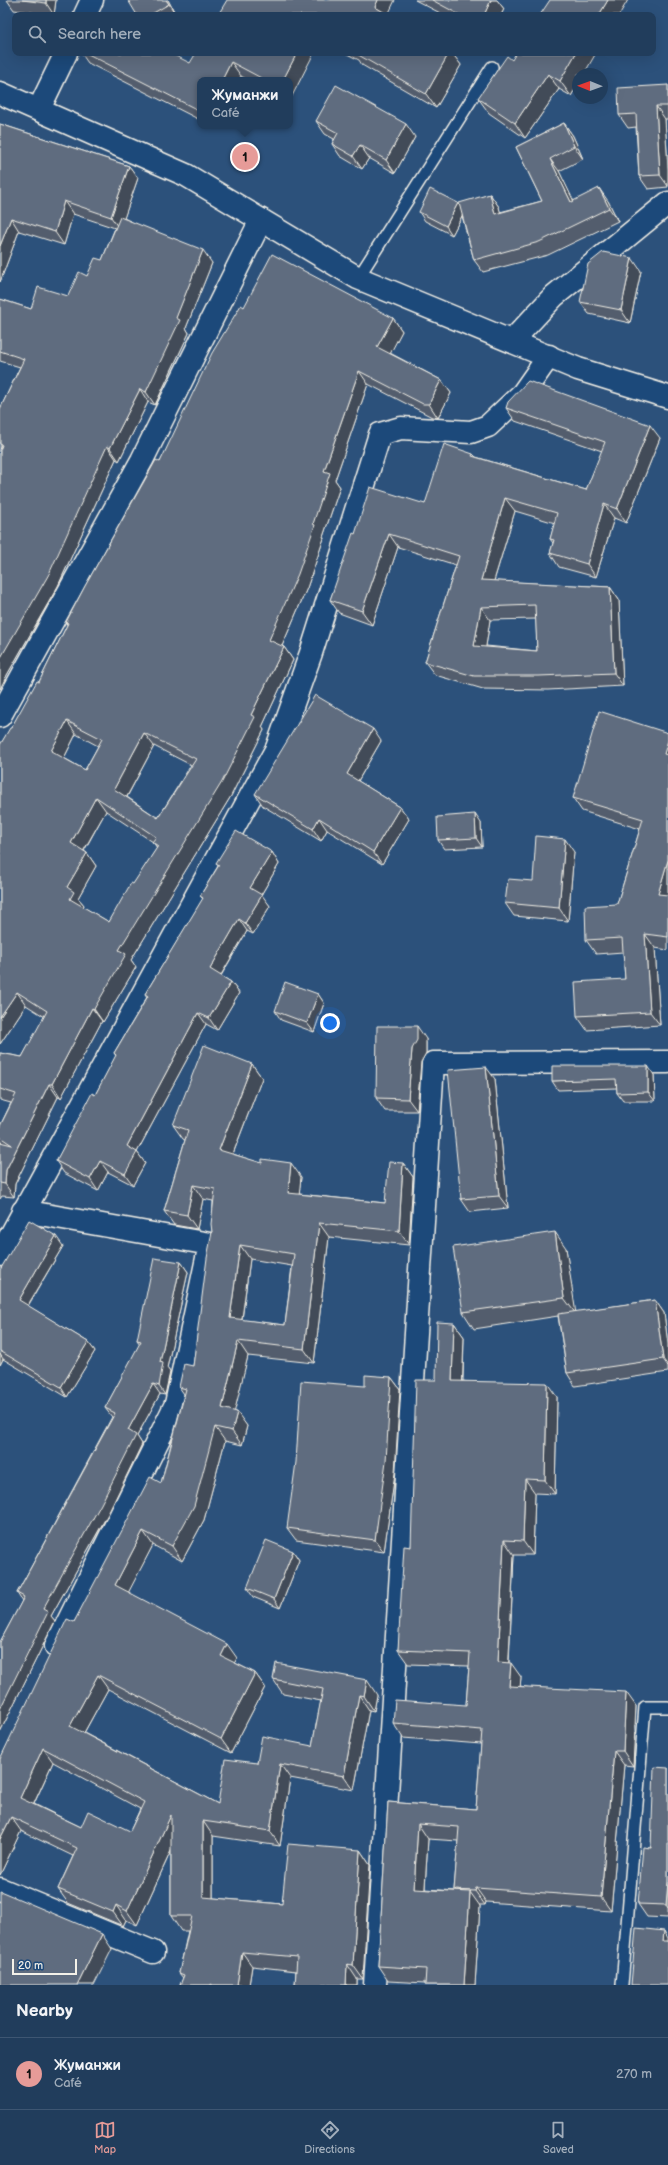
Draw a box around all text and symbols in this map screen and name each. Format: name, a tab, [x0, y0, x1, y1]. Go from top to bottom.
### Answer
search box	[12, 12, 656, 56]
icon: search	[26, 23, 48, 45]
text: Search here	[58, 25, 141, 44]
north arrow	[572, 68, 608, 104]
popup	[197, 77, 293, 129]
text: Жуманжи	[212, 86, 278, 105]
text: Café	[212, 105, 240, 121]
pin: 1	[232, 142, 258, 172]
your location	[320, 1013, 340, 1033]
scale bar	[12, 1957, 77, 1976]
text: 20 m	[18, 1959, 43, 1972]
text: Nearby	[16, 2001, 73, 2021]
text: Жуманжи	[54, 2056, 121, 2075]
text: 1	[26, 2066, 32, 2082]
text: 270 m	[616, 2066, 652, 2082]
text: Café	[54, 2075, 82, 2091]
tab: Map	[94, 2119, 116, 2156]
tab: Directions	[304, 2119, 355, 2156]
tab: Saved	[543, 2119, 574, 2156]

